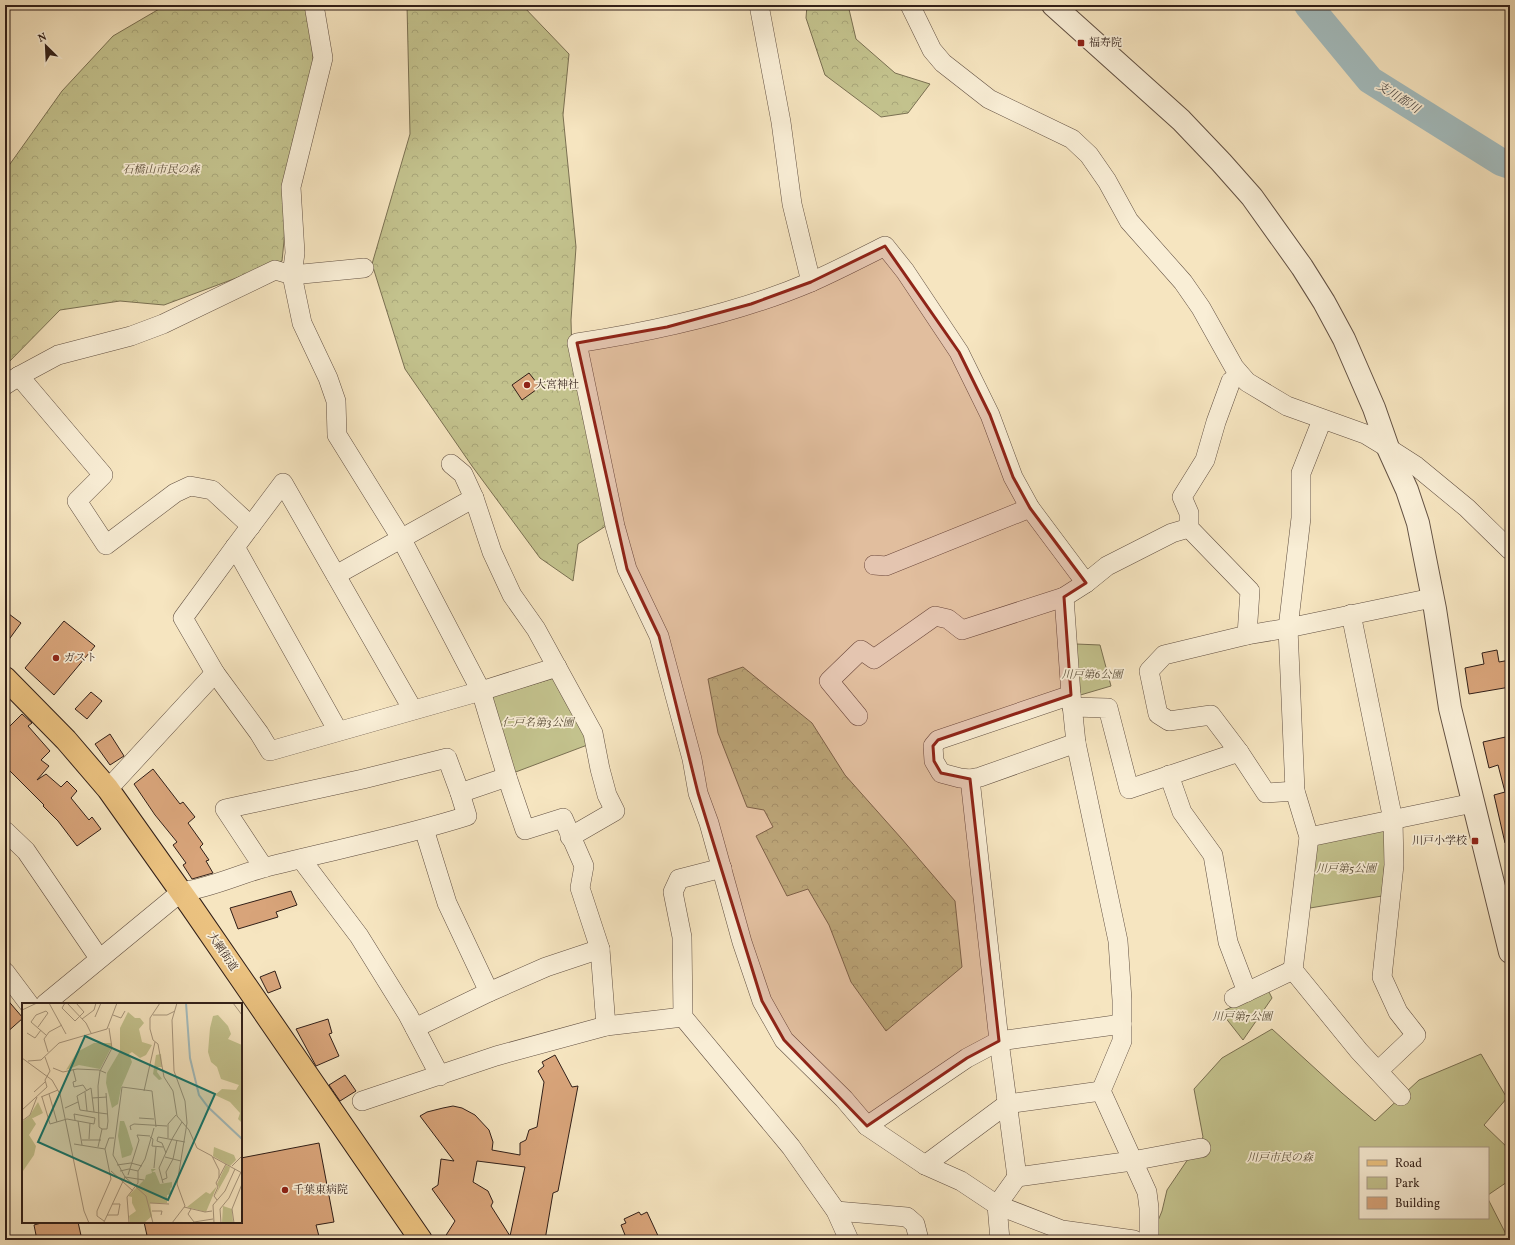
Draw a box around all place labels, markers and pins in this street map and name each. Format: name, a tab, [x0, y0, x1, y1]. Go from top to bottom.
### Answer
place label: 福寿院	[1089, 36, 1122, 51]
marker: 福寿院	[1076, 38, 1086, 48]
place label: 大宮神社	[535, 378, 579, 393]
marker: 大宮神社	[522, 380, 532, 390]
place label: ガスト	[64, 651, 97, 666]
marker: ガスト	[51, 653, 61, 663]
place label: 川戸小学校	[1412, 834, 1467, 849]
marker: 川戸小学校	[1470, 836, 1480, 846]
place label: 千葉東病院	[293, 1183, 348, 1198]
marker: 千葉東病院	[280, 1185, 290, 1195]

